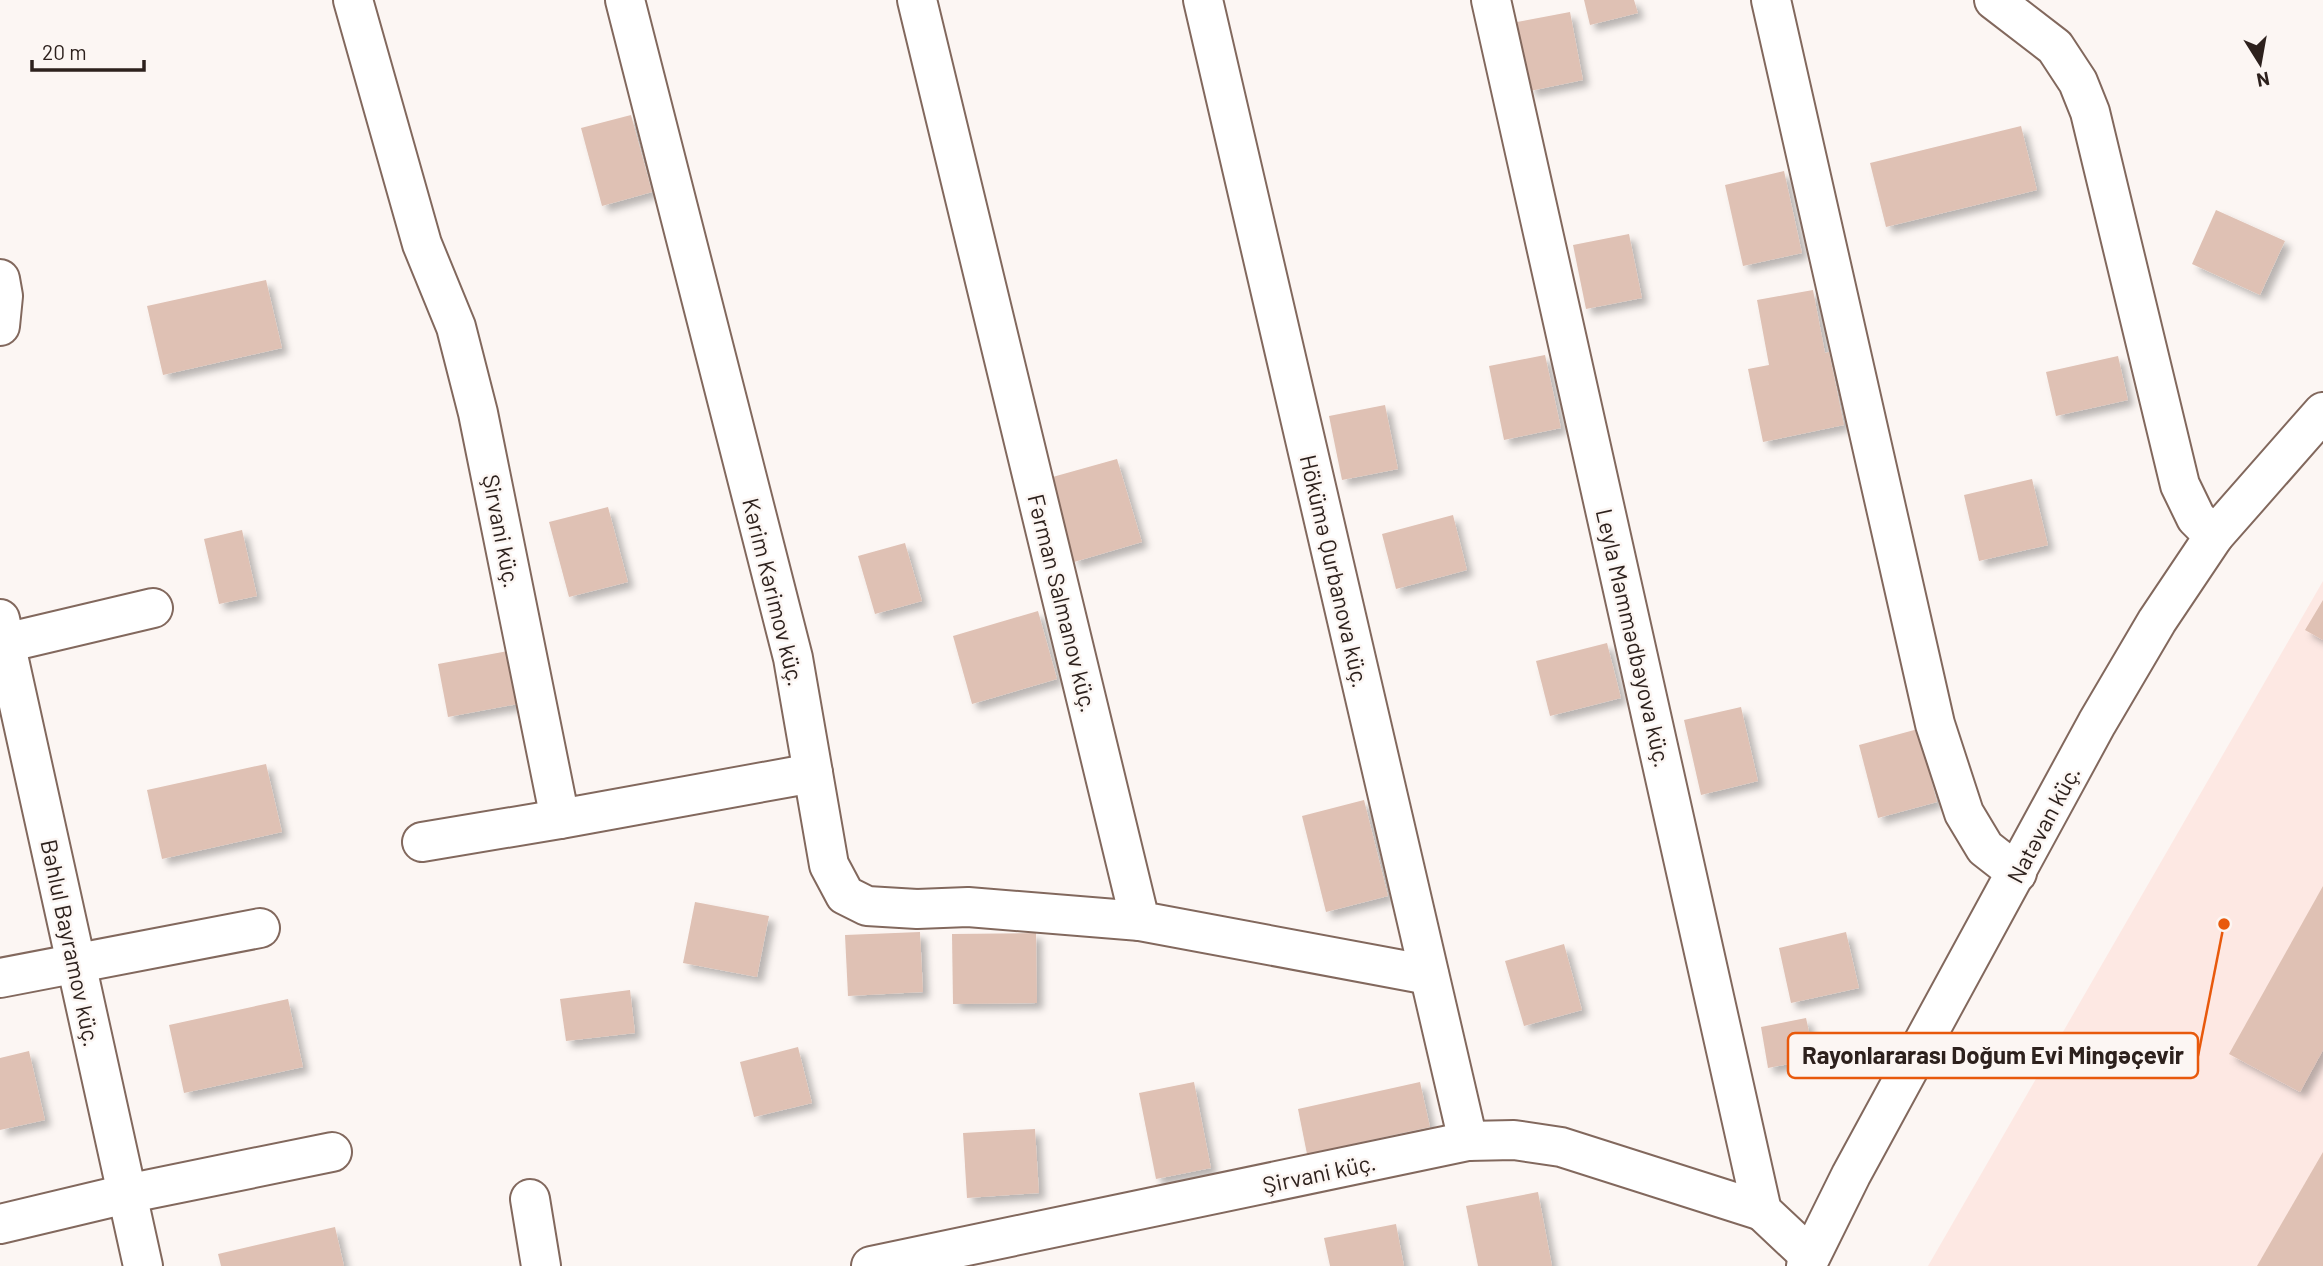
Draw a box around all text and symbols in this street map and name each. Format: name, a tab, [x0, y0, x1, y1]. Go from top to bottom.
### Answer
scale bar	[32, 28, 144, 72]
north arrow	[2225, 28, 2295, 98]
text: 20 m	[42, 39, 87, 64]
text: N	[2255, 68, 2272, 93]
street label: Hökümə Qurbanova küç.	[1295, 452, 1375, 690]
street label: Şirvani küç.	[477, 472, 527, 590]
street label: Fərman Salmanov küç.	[1022, 491, 1104, 715]
street label: Kərim Kərimov küç.	[737, 495, 811, 689]
street label: Leyla Məmmədbəyova küç.	[1591, 506, 1677, 770]
street label: Natəvan küç.	[2000, 761, 2086, 887]
street label: Bəhlul Bayramov küç.	[35, 837, 107, 1049]
callout: Rayonlararası Doğum Evi Mingəçevir	[1788, 1033, 2198, 1078]
text: Rayonlararası Doğum Evi Mingəçevir	[1802, 1040, 2184, 1069]
street label: Şirvani küç.	[1260, 1147, 1378, 1199]

